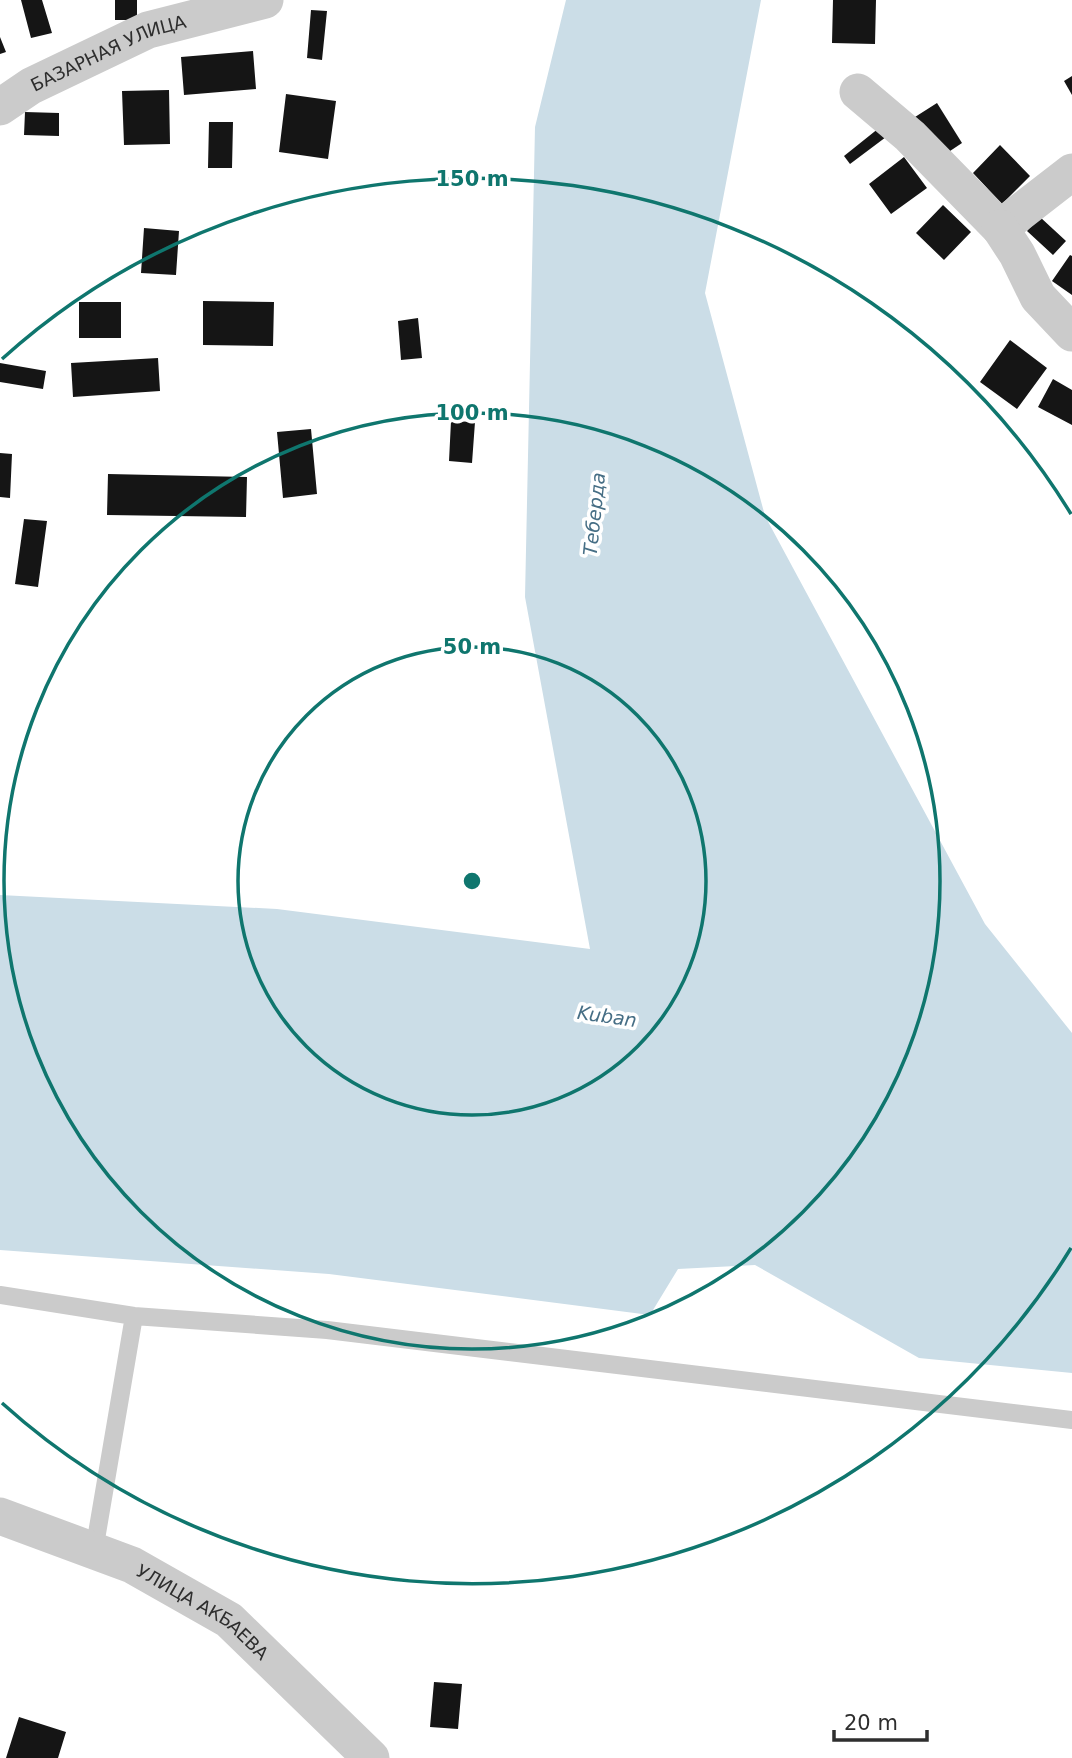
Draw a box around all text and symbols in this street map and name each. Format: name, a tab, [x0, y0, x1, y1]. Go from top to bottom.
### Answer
street label: БАЗАРНАЯ УЛИЦА	[27, 10, 189, 95]
text: 150 m	[435, 167, 509, 191]
text: 100 m	[435, 401, 509, 425]
water label: Теберда	[579, 471, 609, 557]
text: 50 m	[443, 635, 501, 659]
centre of rings	[460, 869, 484, 893]
water label: Kuban	[576, 1001, 638, 1031]
street label: УЛИЦА АКБАЕВА	[133, 1559, 274, 1664]
scale bar	[834, 1698, 927, 1742]
text: 20 m	[844, 1711, 898, 1735]

